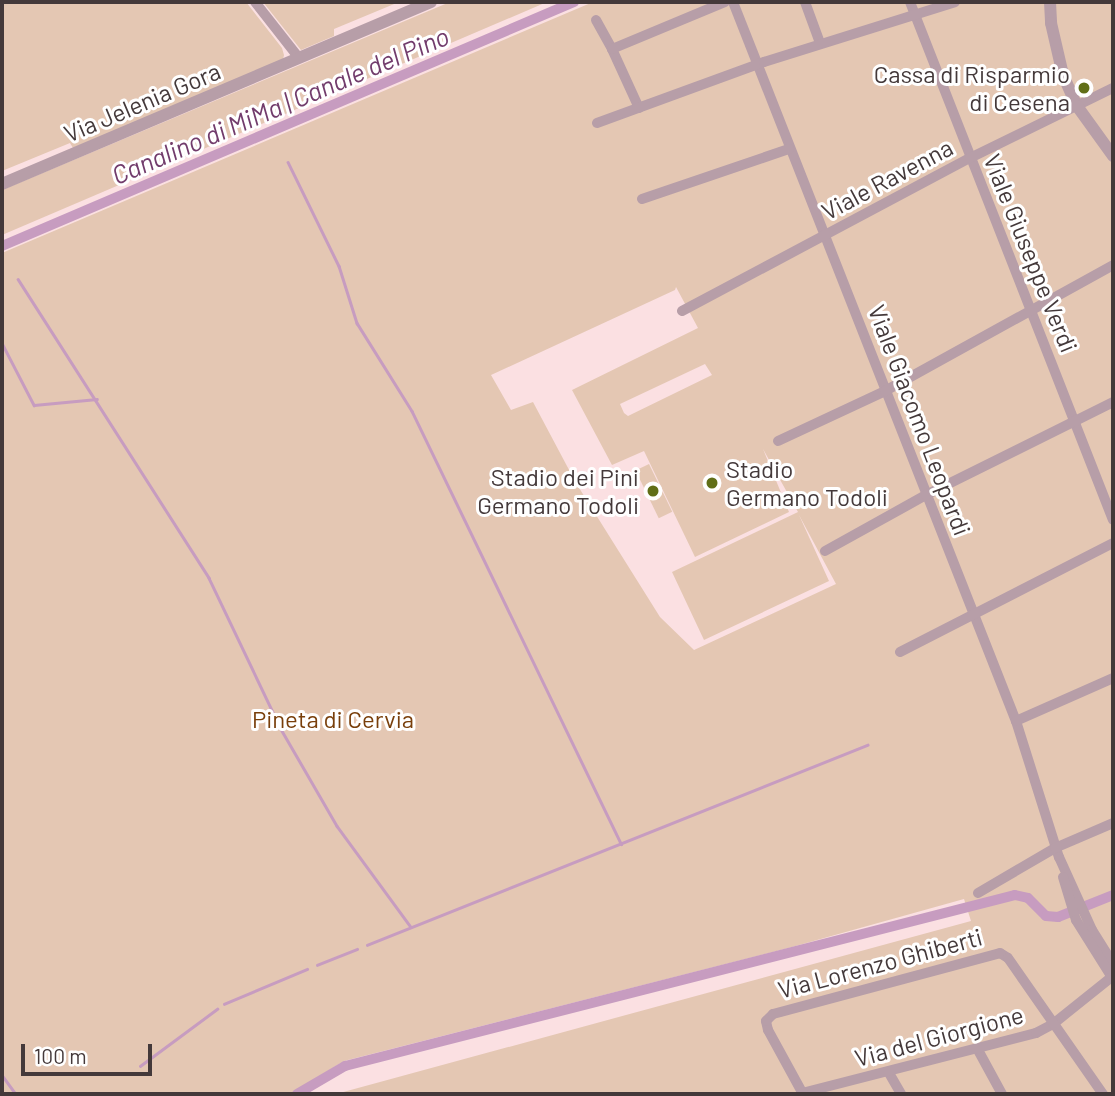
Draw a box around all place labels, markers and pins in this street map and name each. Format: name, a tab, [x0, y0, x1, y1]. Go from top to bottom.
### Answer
place label: Cassa di Risparmio di Cesena	[874, 60, 1070, 116]
marker: Cassa di Risparmio di Cesena	[1076, 80, 1092, 96]
place label: Stadio Germano Todoli	[726, 455, 888, 511]
place label: Stadio dei Pini Germano Todoli	[477, 463, 639, 519]
marker: Stadio Germano Todoli	[704, 475, 720, 491]
marker: Stadio dei Pini Germano Todoli	[645, 483, 661, 499]

